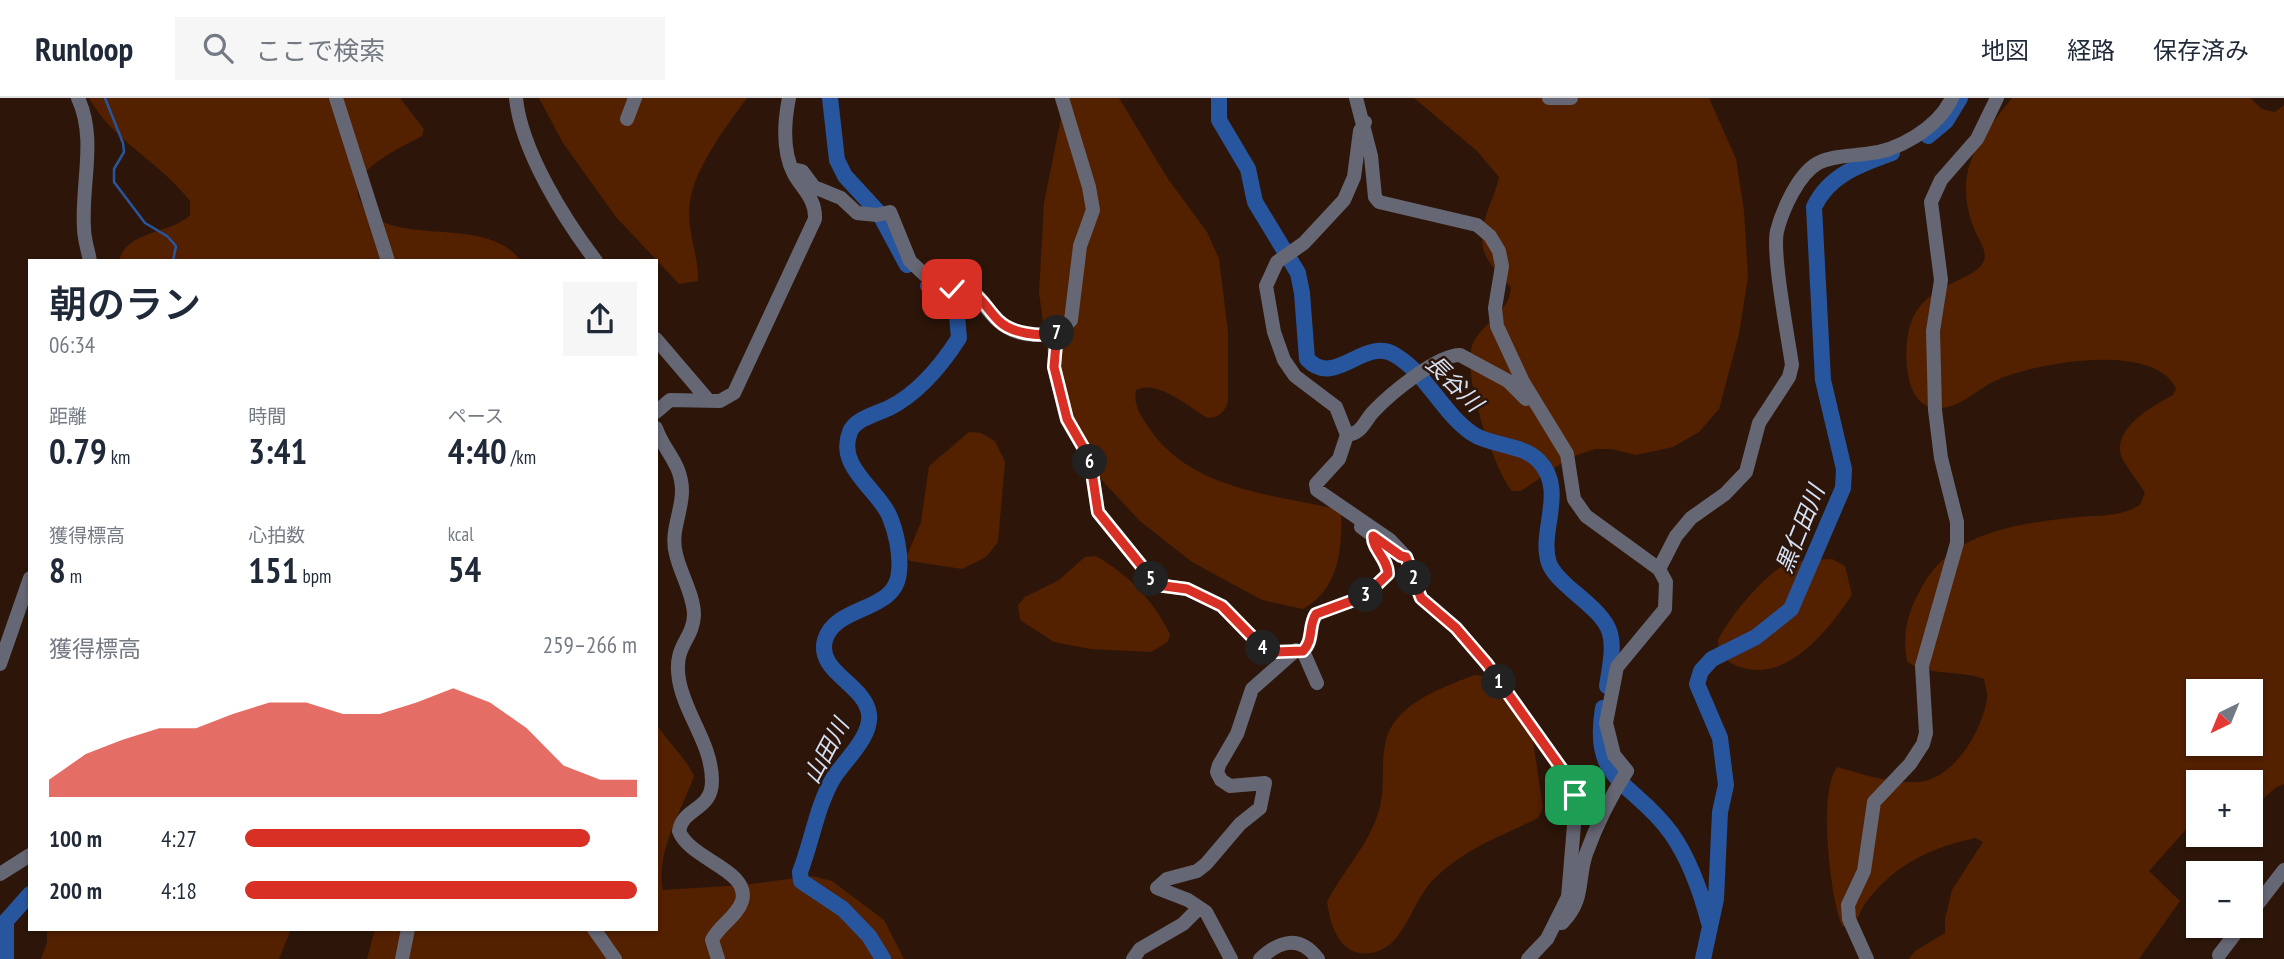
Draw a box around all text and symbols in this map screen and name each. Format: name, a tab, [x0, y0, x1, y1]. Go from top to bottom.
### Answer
search box	[175, 17, 665, 80]
text: Runloop	[35, 27, 133, 70]
icon: search	[199, 29, 237, 67]
text: ここで検索	[255, 34, 385, 67]
text: 地図	[1981, 35, 2029, 66]
text: 経路	[2067, 35, 2115, 66]
text: 保存済み	[2153, 35, 2249, 66]
pin	[922, 259, 982, 319]
icon: check	[933, 270, 971, 308]
text: 朝のラン	[49, 279, 201, 328]
button: share	[563, 282, 637, 356]
pin: 7	[1040, 316, 1074, 350]
text: 7	[1052, 320, 1061, 344]
text: 06:34	[49, 330, 95, 359]
water label: 長谷川	[1420, 348, 1491, 419]
text: 距離	[49, 404, 87, 428]
text: 時間	[248, 404, 286, 428]
text: ペース	[448, 404, 504, 428]
text: 0.79	[49, 428, 107, 474]
text: 3:41	[248, 428, 307, 474]
text: 4:40	[448, 428, 507, 474]
pin: 6	[1072, 444, 1108, 480]
text: km	[107, 445, 130, 469]
text: /km	[507, 445, 536, 469]
text: 6	[1085, 449, 1094, 473]
water label: 黒仁田川	[1769, 478, 1831, 577]
text: kcal	[448, 522, 474, 546]
text: 獲得標高	[49, 523, 125, 547]
text: 心拍数	[248, 523, 305, 547]
text: 54	[448, 546, 481, 592]
text: 8	[49, 547, 66, 593]
text: 151	[248, 547, 299, 593]
pin: 2	[1396, 560, 1432, 596]
pin: 5	[1134, 561, 1168, 596]
text: m	[66, 564, 82, 588]
text: bpm	[299, 564, 331, 588]
text: 2	[1409, 565, 1418, 589]
text: 5	[1146, 566, 1155, 590]
pin: 3	[1348, 578, 1384, 612]
text: 3	[1361, 582, 1370, 606]
text: 259–266 m	[543, 630, 637, 659]
pin: 4	[1246, 630, 1280, 666]
text: 獲得標高	[49, 634, 141, 663]
text: 4	[1258, 635, 1267, 659]
pin: 1	[1482, 664, 1516, 700]
text: 1	[1494, 669, 1503, 693]
north arrow	[2186, 679, 2263, 756]
map controls	[2186, 679, 2263, 938]
water label: 山田川	[797, 711, 856, 788]
pin	[1545, 765, 1605, 825]
button: +	[2186, 770, 2263, 847]
icon: arrive	[1556, 776, 1594, 814]
text: 100 m	[49, 824, 102, 853]
text: 4:27	[161, 824, 197, 853]
button: −	[2186, 861, 2263, 938]
text: 200 m	[49, 876, 102, 905]
text: 4:18	[161, 876, 197, 905]

